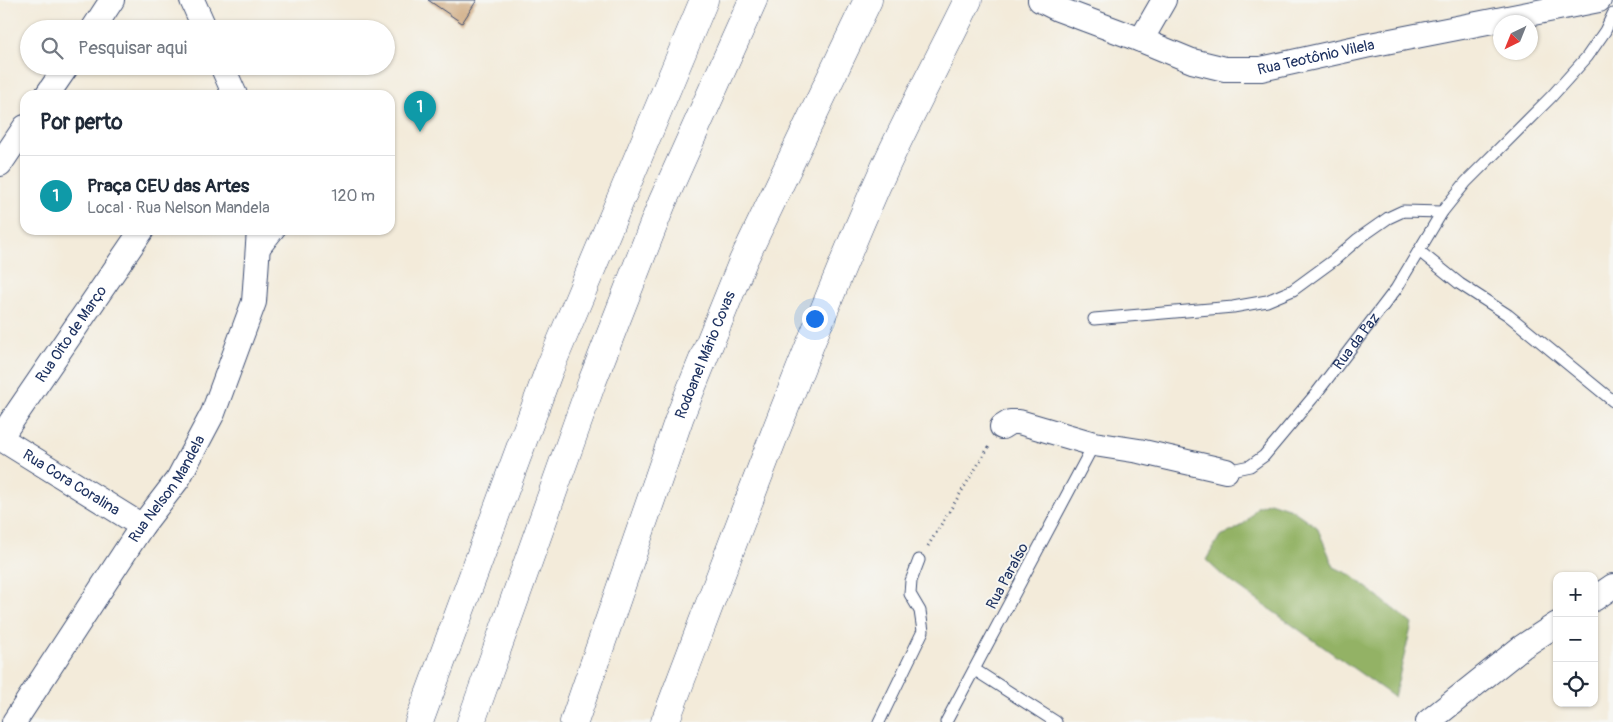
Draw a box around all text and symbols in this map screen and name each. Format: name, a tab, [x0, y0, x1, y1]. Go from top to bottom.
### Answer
north arrow	[1493, 15, 1538, 60]
search box	[20, 20, 395, 75]
icon: search	[38, 34, 66, 62]
street label: Rua Teotônio Vilela	[1256, 35, 1376, 80]
text: Pesquisar aqui	[78, 36, 187, 60]
pin: 1	[404, 91, 436, 132]
text: Por perto	[40, 109, 122, 136]
text: Praça CEU das Artes	[87, 174, 249, 198]
text: 1	[53, 186, 59, 206]
text: 120 m	[331, 186, 375, 206]
text: Local · Rua Nelson Mandela	[87, 198, 270, 218]
street label: Rua Oito de Março	[32, 282, 111, 386]
street label: Rodoanel Mário Covas	[671, 288, 740, 422]
your location	[802, 306, 828, 332]
street label: Rua da Paz	[1329, 309, 1384, 374]
street label: Rua Nelson Mandela	[125, 432, 210, 546]
street label: Rua Cora Coralina	[19, 445, 123, 520]
street label: Rua Paraíso	[982, 540, 1033, 613]
map controls	[1553, 572, 1598, 707]
button: +	[1553, 572, 1598, 617]
button: −	[1553, 617, 1598, 662]
button: locate	[1553, 662, 1598, 707]

